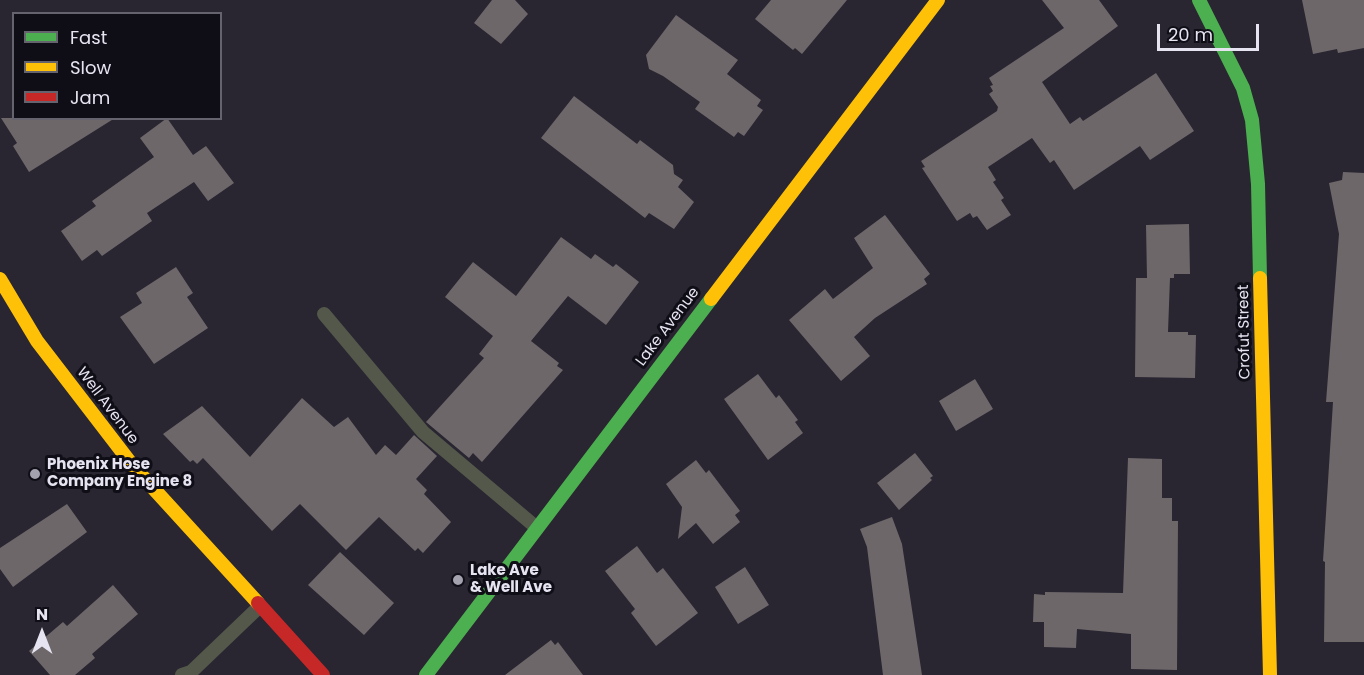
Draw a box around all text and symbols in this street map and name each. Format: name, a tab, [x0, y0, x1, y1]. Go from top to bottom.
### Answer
legend	[12, 12, 222, 120]
scale bar	[1160, 12, 1262, 50]
text: 20 m	[1168, 22, 1213, 47]
text: Fast	[70, 25, 107, 50]
text: Slow	[70, 55, 111, 80]
text: Jam	[70, 85, 110, 110]
street label: Lake Avenue	[633, 284, 703, 370]
street label: Crofut Street	[1235, 285, 1255, 379]
street label: Well Avenue	[72, 364, 142, 448]
place label: Phoenix Hose Company Engine 8	[47, 456, 192, 491]
marker: Phoenix Hose Company Engine 8	[28, 467, 42, 481]
place label: Lake Ave & Well Ave	[470, 562, 552, 597]
marker: Lake Ave & Well Ave	[451, 573, 465, 587]
north arrow	[12, 603, 72, 663]
text: N	[36, 603, 48, 626]

